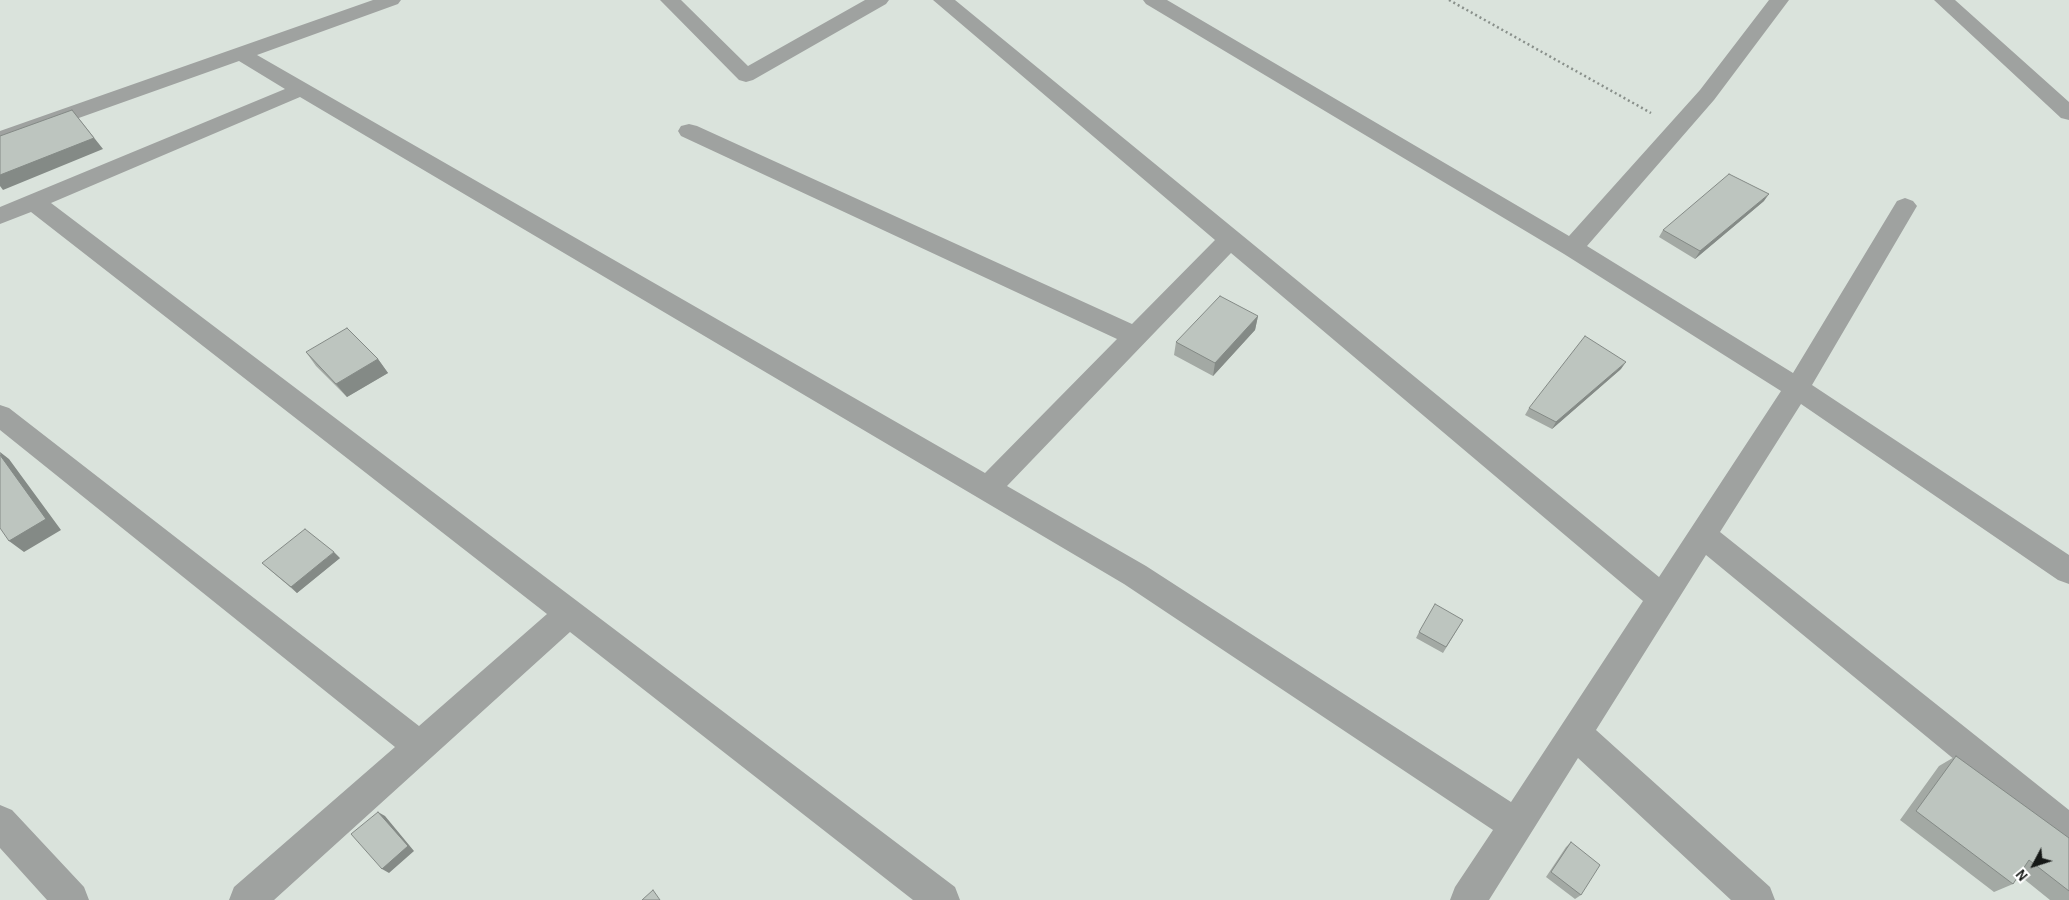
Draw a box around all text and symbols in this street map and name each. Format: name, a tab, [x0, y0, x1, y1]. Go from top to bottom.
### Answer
north arrow	[2009, 840, 2059, 890]
text: N	[2014, 866, 2031, 883]

